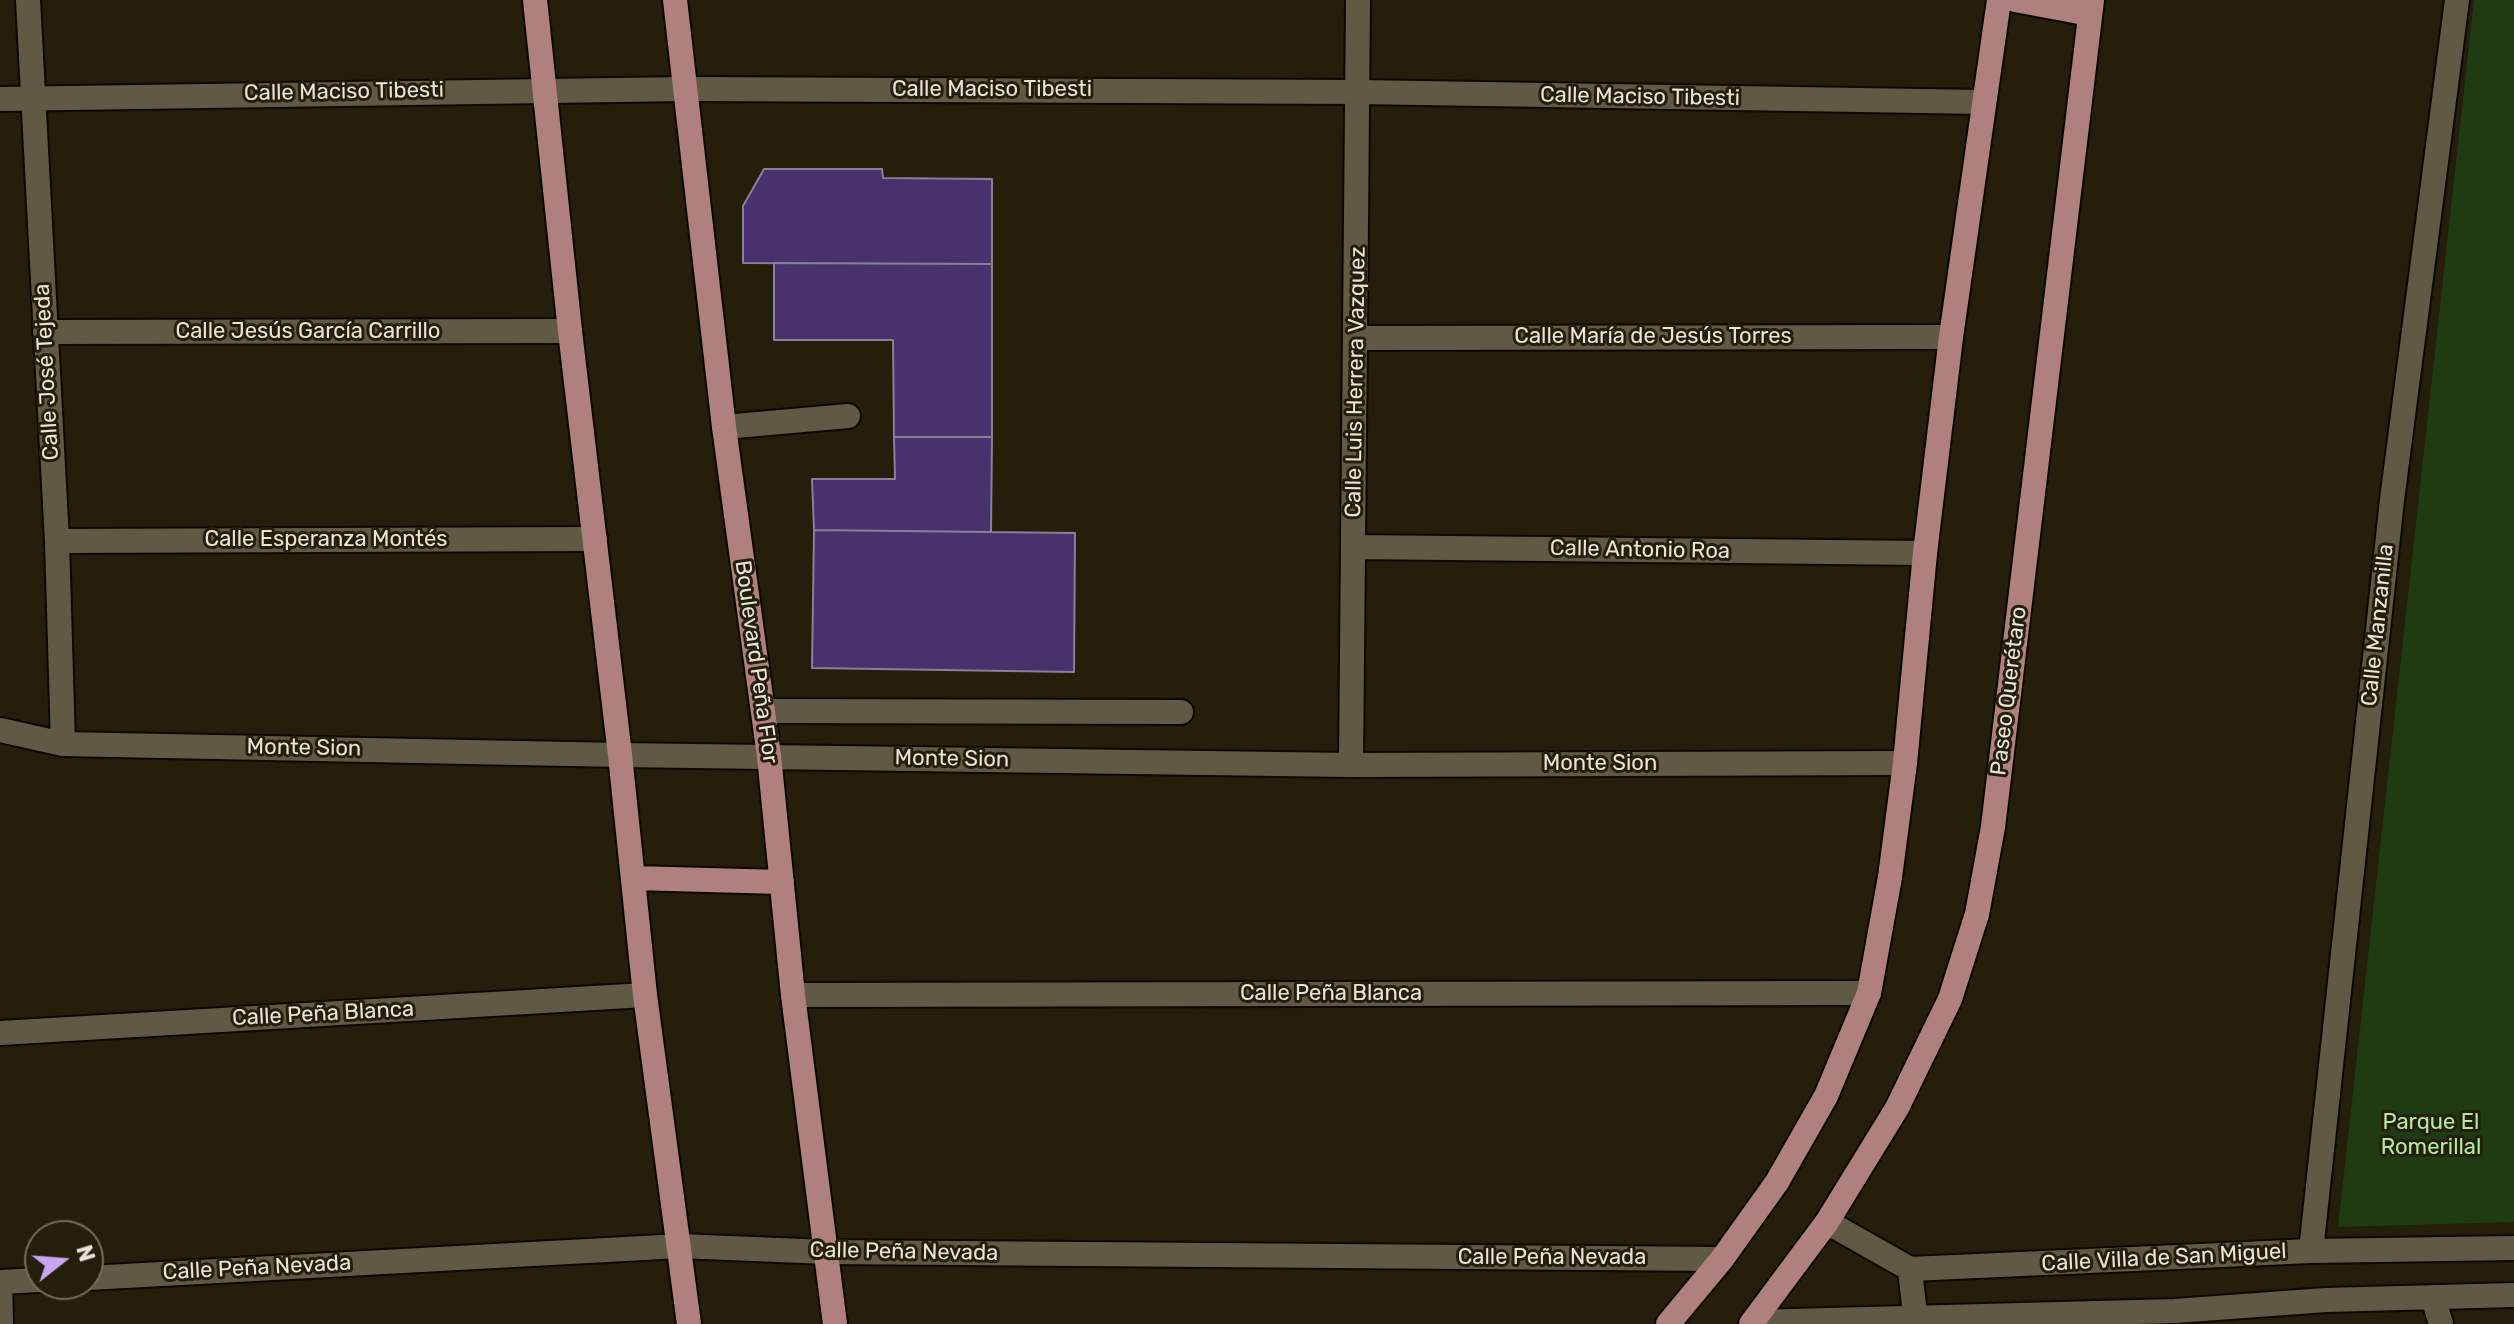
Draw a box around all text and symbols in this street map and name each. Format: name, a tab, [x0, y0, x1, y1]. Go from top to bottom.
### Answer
street label: Calle Maciso Tibesti	[244, 77, 444, 107]
street label: Calle Maciso Tibesti	[892, 77, 1092, 103]
street label: Calle Maciso Tibesti	[1540, 82, 1740, 112]
street label: Calle Luis Herrera Vazquez	[1340, 246, 1372, 518]
street label: Calle José Tejeda	[29, 283, 65, 461]
street label: Calle Jesús García Carrillo	[176, 319, 440, 345]
street label: Calle María de Jesús Torres	[1514, 324, 1792, 350]
street label: Calle Esperanza Montés	[205, 527, 447, 553]
street label: Calle Antonio Roa	[1550, 535, 1730, 565]
street label: Calle Manzanilla	[2356, 543, 2400, 707]
street label: Boulevard Peña Flor	[729, 559, 783, 765]
street label: Paseo Querétaro	[1986, 605, 2032, 777]
street label: Monte Sion	[247, 734, 361, 762]
street label: Monte Sion	[895, 745, 1009, 773]
street label: Monte Sion	[1543, 751, 1657, 777]
street label: Calle Peña Blanca	[1240, 981, 1422, 1007]
street label: Calle Peña Blanca	[231, 996, 415, 1032]
park label: Parque El Romerillal	[2381, 1110, 2481, 1162]
north arrow	[24, 1220, 104, 1300]
street label: Calle Peña Nevada	[809, 1237, 999, 1267]
street label: Calle Villa de San Miguel	[2041, 1238, 2287, 1278]
text: N	[70, 1242, 101, 1265]
street label: Calle Peña Nevada	[1458, 1245, 1646, 1271]
street label: Calle Peña Nevada	[162, 1250, 352, 1286]

